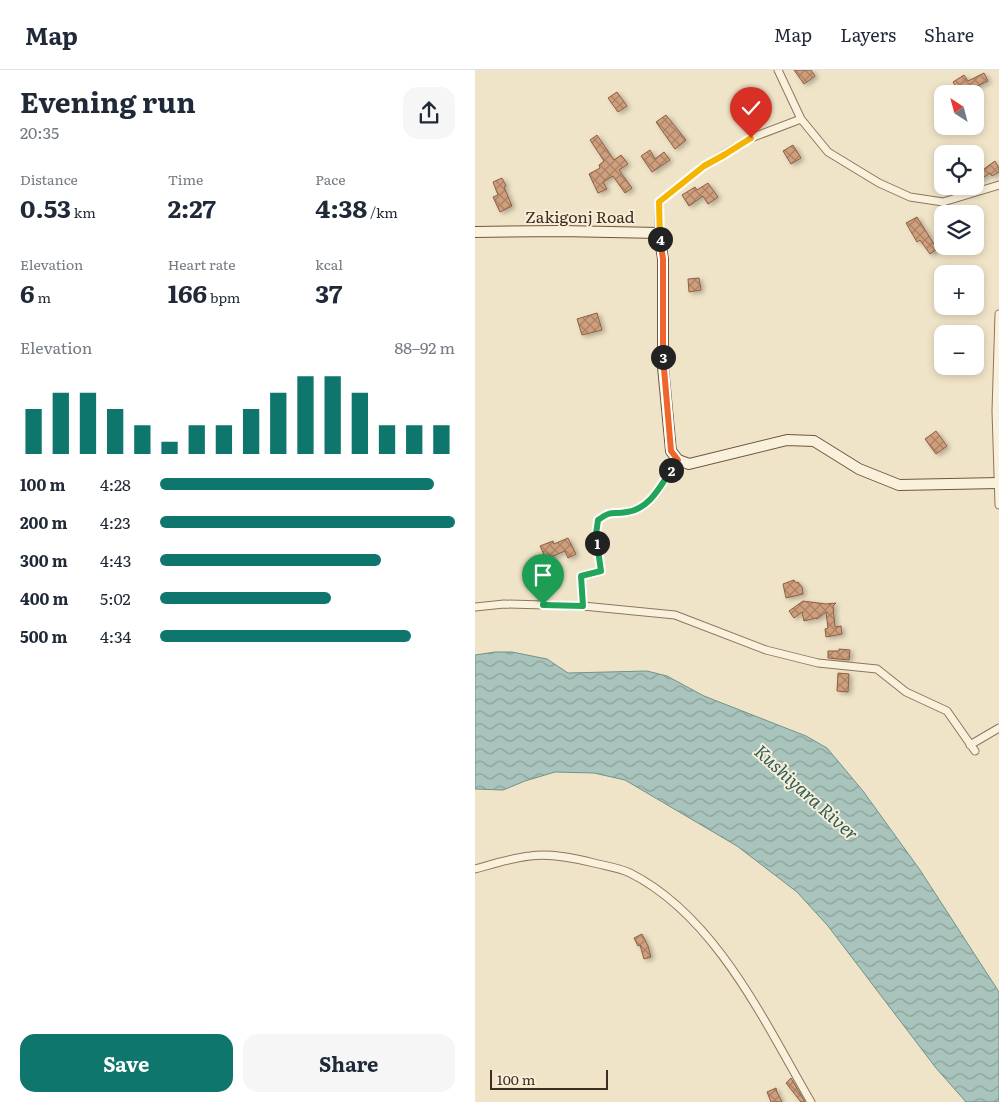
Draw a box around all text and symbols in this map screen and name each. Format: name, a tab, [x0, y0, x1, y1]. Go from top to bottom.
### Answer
text: Map	[25, 17, 78, 52]
text: Map	[774, 21, 812, 48]
text: Layers	[840, 21, 896, 48]
text: Share	[924, 21, 974, 48]
text: Evening run	[20, 80, 196, 122]
north arrow	[934, 85, 984, 135]
map controls	[934, 85, 984, 375]
button: share	[403, 87, 455, 139]
pin	[730, 87, 772, 138]
icon: check	[737, 94, 765, 122]
text: 20:35	[20, 120, 59, 144]
button: locate	[934, 145, 984, 195]
text: Distance	[20, 169, 78, 189]
text: Time	[168, 169, 203, 189]
text: Pace	[315, 169, 345, 189]
text: 0.53	[20, 189, 71, 226]
text: 2:27	[168, 189, 216, 226]
text: 4:38	[315, 189, 367, 226]
text: km	[71, 202, 96, 222]
text: /km	[367, 202, 398, 222]
street label: Zakigonj Road	[525, 204, 635, 228]
button: layers	[934, 205, 984, 255]
pin: 4	[647, 226, 673, 252]
text: 4	[656, 229, 665, 249]
text: Elevation	[20, 254, 83, 274]
text: Heart rate	[168, 254, 236, 274]
text: kcal	[315, 254, 343, 274]
button: +	[934, 265, 984, 315]
text: 6	[20, 274, 35, 311]
text: 166	[168, 274, 207, 311]
text: 37	[315, 274, 342, 311]
text: m	[35, 287, 51, 307]
text: bpm	[207, 287, 240, 307]
button: −	[934, 325, 984, 375]
text: Elevation	[20, 335, 92, 359]
text: 88–92 m	[394, 335, 455, 359]
pin: 3	[651, 344, 675, 370]
text: 3	[660, 347, 667, 367]
pin: 2	[659, 458, 683, 482]
text: 2	[668, 460, 675, 480]
text: 100 m	[20, 472, 66, 496]
text: 4:28	[100, 472, 131, 496]
text: 200 m	[20, 510, 67, 534]
text: 4:23	[100, 510, 131, 534]
pin: 1	[585, 530, 609, 556]
text: 1	[595, 533, 600, 553]
text: 300 m	[20, 548, 68, 572]
text: 4:43	[100, 548, 131, 572]
pin	[522, 554, 564, 605]
icon: arrive	[529, 561, 557, 589]
text: 400 m	[20, 586, 69, 610]
text: 5:02	[100, 586, 131, 610]
text: 500 m	[20, 624, 68, 648]
text: 4:34	[100, 624, 131, 648]
water label: Kushiyara River	[749, 738, 865, 846]
button: Save	[20, 1034, 233, 1092]
button: Share	[243, 1034, 455, 1092]
scale bar	[490, 1067, 607, 1090]
text: 100 m	[497, 1069, 535, 1089]

